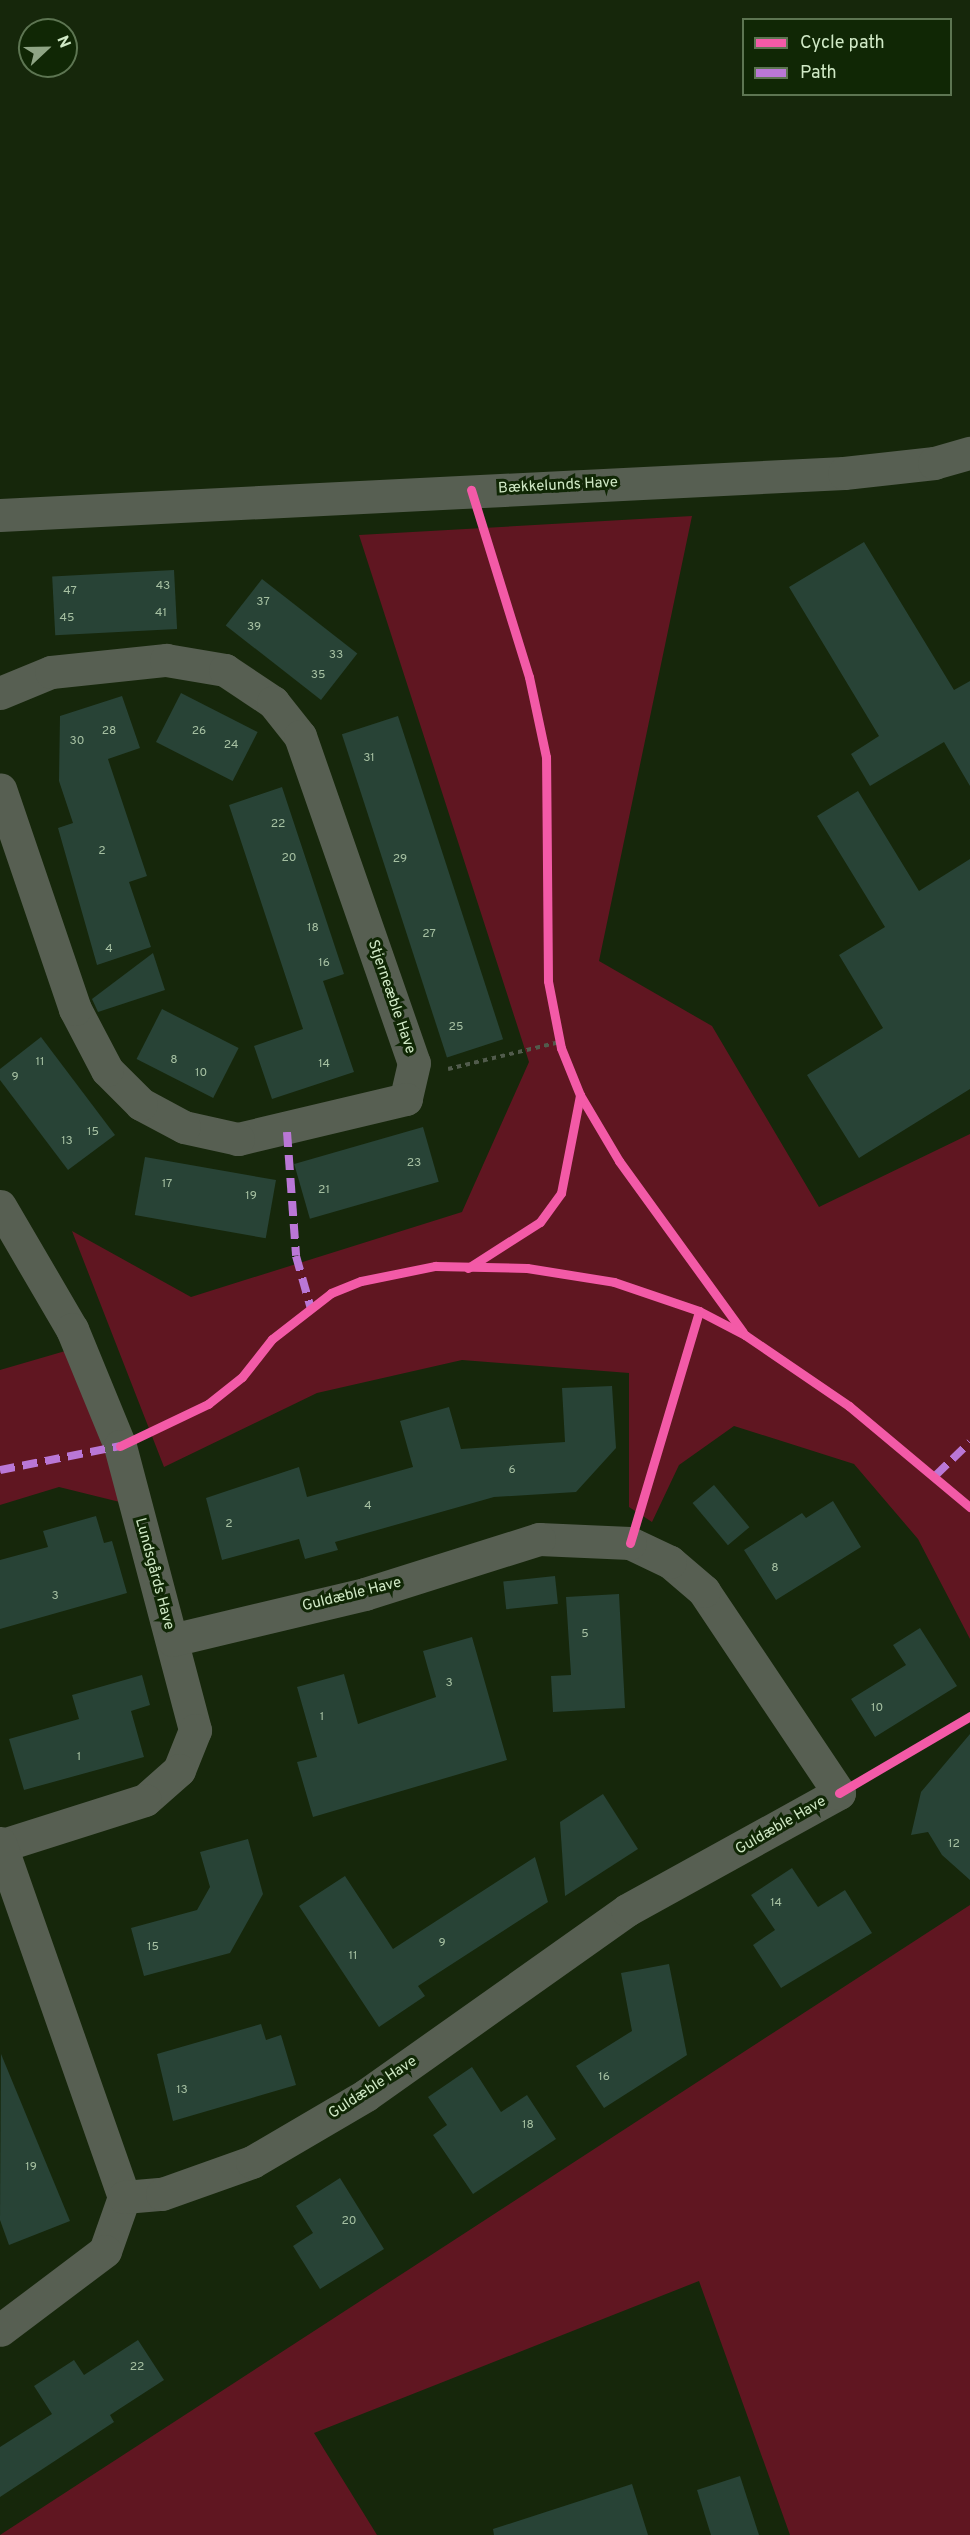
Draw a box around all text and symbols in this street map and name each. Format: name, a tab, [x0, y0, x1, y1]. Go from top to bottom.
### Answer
north arrow	[18, 18, 78, 78]
legend	[742, 18, 952, 96]
text: Cycle path	[800, 32, 885, 55]
text: N	[51, 33, 74, 51]
text: Path	[800, 62, 837, 85]
street label: Bækkelunds Have	[498, 474, 618, 498]
house number: 43	[156, 580, 170, 594]
house number: 47	[63, 585, 77, 599]
house number: 37	[256, 596, 270, 610]
house number: 41	[155, 607, 167, 621]
house number: 45	[60, 612, 74, 626]
house number: 39	[247, 621, 261, 635]
house number: 33	[329, 649, 343, 663]
house number: 35	[311, 669, 325, 683]
house number: 28	[102, 725, 116, 739]
house number: 26	[192, 725, 206, 739]
house number: 30	[70, 735, 84, 749]
house number: 24	[224, 739, 238, 753]
house number: 31	[363, 752, 375, 766]
house number: 22	[271, 818, 285, 832]
house number: 2	[98, 845, 106, 859]
house number: 20	[281, 852, 297, 866]
house number: 29	[393, 853, 407, 867]
house number: 18	[307, 922, 319, 936]
house number: 27	[422, 928, 436, 942]
street label: Stjerneæble Have	[363, 938, 419, 1056]
house number: 4	[105, 943, 113, 957]
house number: 16	[318, 957, 330, 971]
house number: 25	[449, 1021, 463, 1035]
house number: 8	[170, 1054, 178, 1068]
house number: 11	[36, 1056, 44, 1070]
house number: 14	[318, 1058, 330, 1072]
house number: 10	[195, 1067, 207, 1081]
house number: 9	[11, 1071, 19, 1085]
house number: 15	[87, 1126, 99, 1140]
house number: 13	[61, 1135, 73, 1149]
house number: 23	[407, 1157, 421, 1171]
house number: 17	[162, 1178, 172, 1192]
house number: 21	[318, 1184, 330, 1198]
house number: 19	[245, 1190, 257, 1204]
house number: 6	[508, 1464, 516, 1478]
house number: 4	[364, 1500, 372, 1514]
street label: Lundsgårds Have	[130, 1516, 178, 1632]
house number: 2	[225, 1518, 233, 1532]
house number: 8	[771, 1562, 779, 1576]
street label: Guldæble Have	[301, 1574, 403, 1616]
house number: 3	[51, 1590, 59, 1604]
house number: 5	[581, 1628, 589, 1642]
house number: 3	[445, 1677, 453, 1691]
house number: 10	[871, 1702, 883, 1716]
house number: 1	[320, 1711, 324, 1725]
house number: 1	[77, 1751, 81, 1765]
street label: Guldæble Have	[733, 1793, 829, 1859]
house number: 12	[948, 1838, 960, 1852]
house number: 14	[770, 1897, 782, 1911]
house number: 9	[438, 1937, 446, 1951]
house number: 15	[147, 1941, 159, 1955]
house number: 11	[349, 1950, 357, 1964]
street label: Guldæble Have	[326, 2053, 420, 2123]
house number: 16	[598, 2071, 610, 2085]
house number: 13	[176, 2084, 188, 2098]
house number: 18	[522, 2119, 534, 2133]
house number: 19	[25, 2161, 37, 2175]
house number: 20	[341, 2215, 357, 2229]
house number: 22	[130, 2361, 144, 2375]

